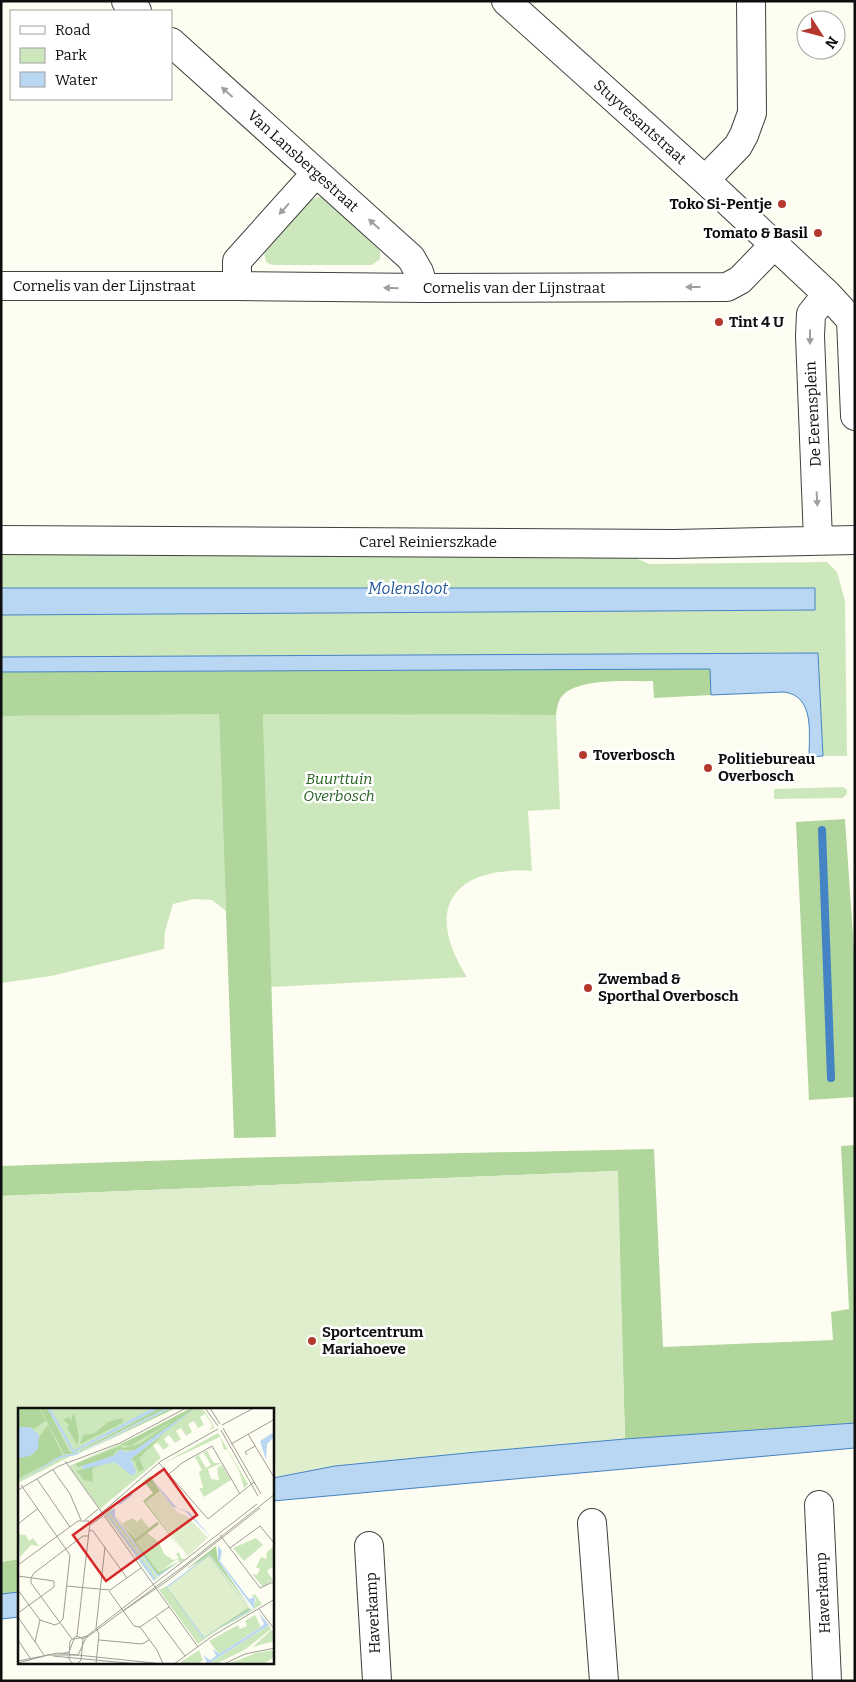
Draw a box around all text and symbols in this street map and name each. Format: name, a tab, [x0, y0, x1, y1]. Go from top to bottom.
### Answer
legend	[10, 10, 172, 100]
north arrow	[796, 10, 846, 60]
text: Road	[55, 21, 90, 39]
text: N	[821, 33, 841, 52]
text: Park	[55, 46, 87, 64]
text: Water	[55, 71, 98, 89]
street label: Stuyvesantstraat	[590, 76, 690, 169]
one-way arrow	[221, 86, 233, 98]
street label: Van Lansbergestraat	[244, 106, 363, 216]
place label: Toko Si-Pentje	[670, 195, 772, 213]
marker: Toko Si-Pentje	[776, 198, 788, 210]
one-way arrow	[278, 203, 290, 215]
one-way arrow	[368, 218, 380, 230]
place label: Tomato & Basil	[703, 224, 808, 242]
marker: Tomato & Basil	[812, 227, 824, 239]
street label: Cornelis van der Lijnstraat	[13, 277, 196, 295]
street label: Cornelis van der Lijnstraat	[423, 279, 606, 297]
one-way arrow	[685, 283, 701, 291]
one-way arrow	[382, 284, 398, 292]
place label: Tint 4 U	[729, 313, 784, 331]
marker: Tint 4 U	[713, 316, 725, 328]
one-way arrow	[806, 329, 814, 345]
street label: De Eerensplein	[801, 360, 825, 467]
one-way arrow	[813, 491, 821, 507]
street label: Carel Reinierszkade	[359, 533, 497, 551]
water label: Molensloot	[368, 579, 448, 598]
place label: Toverbosch	[593, 746, 676, 764]
marker: Toverbosch	[577, 749, 589, 761]
place label: Politiebureau Overbosch	[718, 750, 816, 785]
marker: Politiebureau Overbosch	[702, 762, 714, 774]
park label: Buurttuin Overbosch	[303, 770, 375, 805]
place label: Zwembad & Sporthal Overbosch	[598, 970, 739, 1005]
marker: Zwembad & Sporthal Overbosch	[582, 982, 594, 994]
place label: Sportcentrum Mariahoeve	[322, 1323, 424, 1358]
marker: Sportcentrum Mariahoeve	[306, 1335, 318, 1347]
inset map	[18, 1408, 274, 1664]
street label: Haverkamp	[812, 1552, 834, 1634]
street label: Haverkamp	[362, 1572, 384, 1654]

